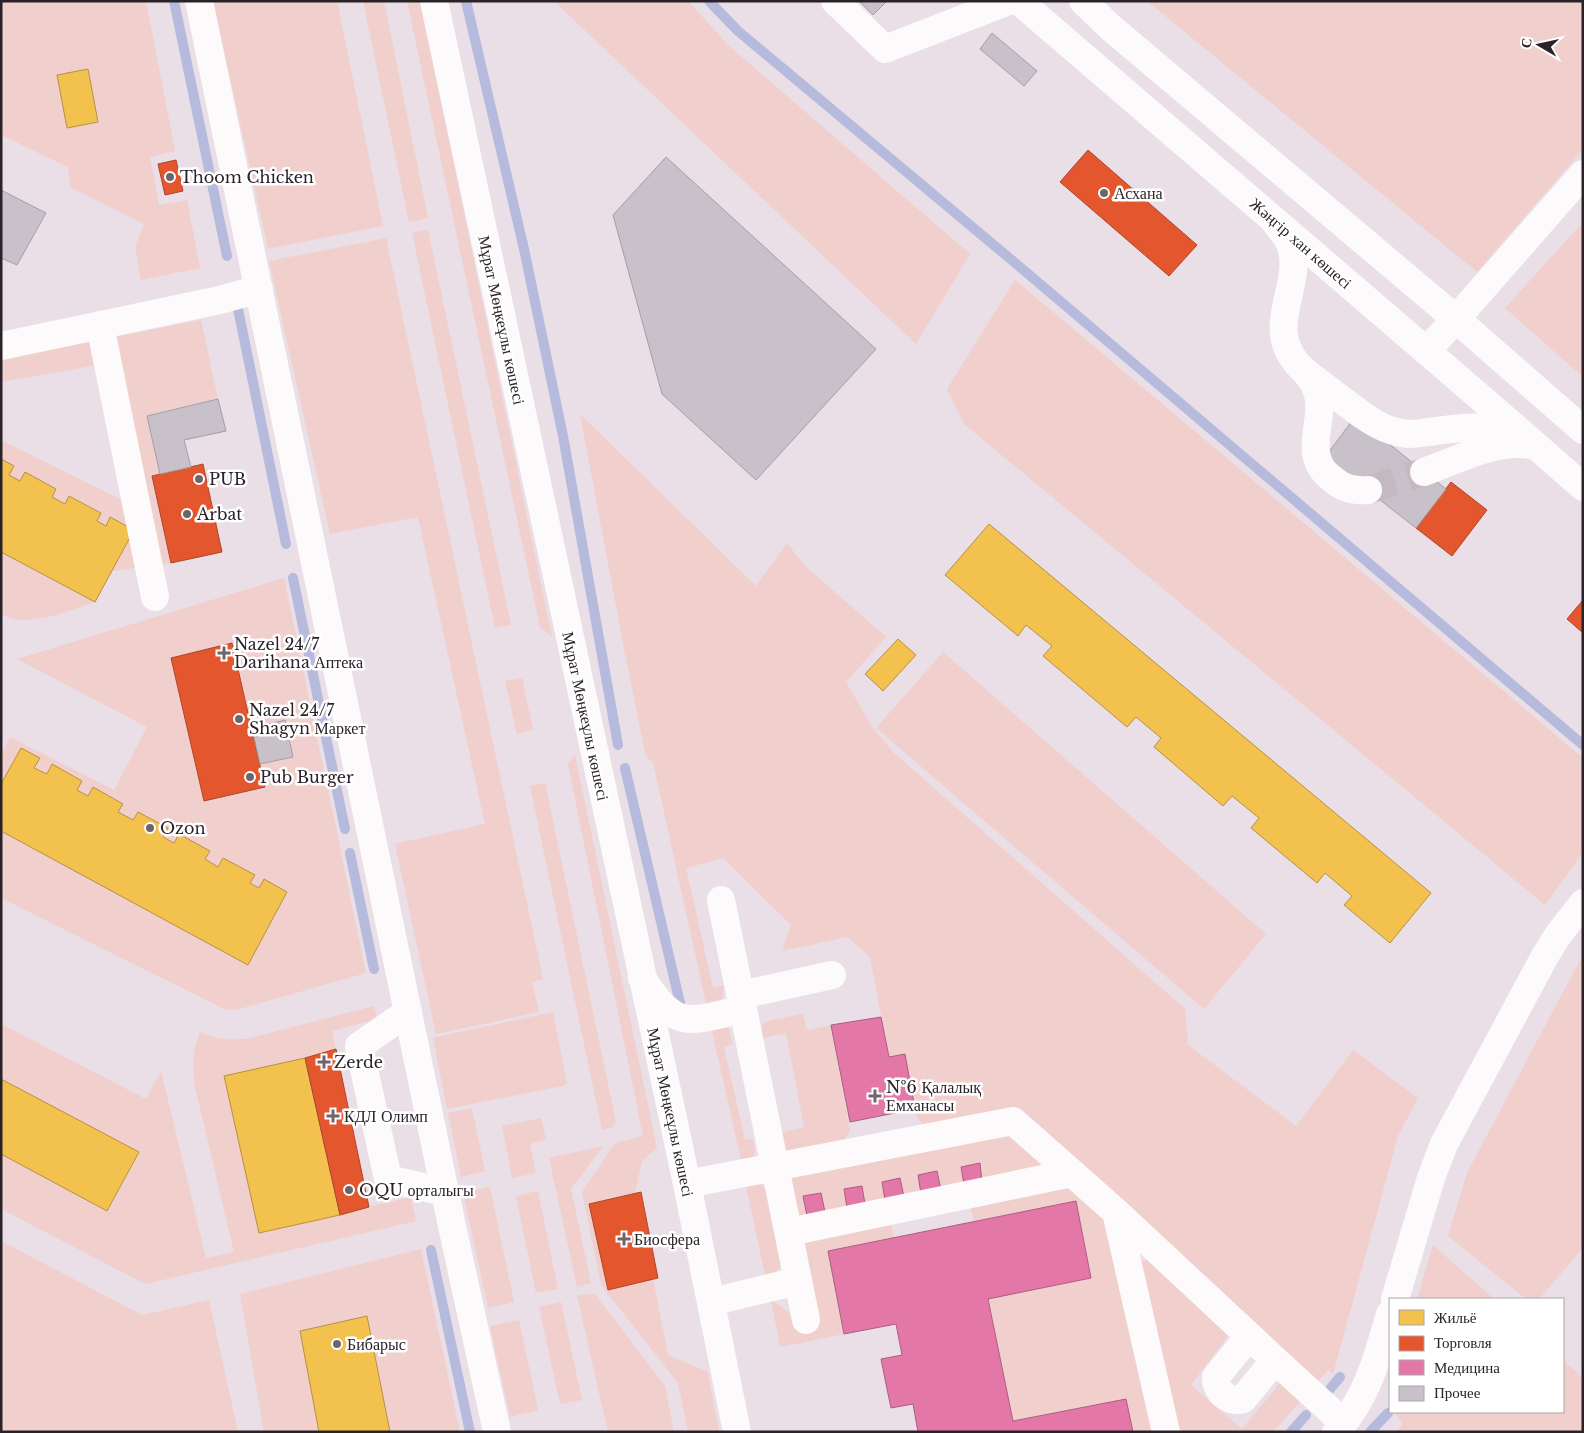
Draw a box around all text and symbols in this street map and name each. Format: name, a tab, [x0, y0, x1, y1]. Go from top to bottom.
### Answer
north arrow	[1514, 20, 1564, 70]
text: С	[1516, 37, 1536, 49]
place label: Thoom Chicken	[180, 167, 314, 187]
marker: Thoom Chicken	[164, 171, 176, 183]
place label: Асхана	[1114, 183, 1163, 203]
marker: Асхана	[1098, 187, 1110, 199]
street label: Жәңгір хан көшесі	[1246, 193, 1357, 293]
street label: Мұрат Мөңкеұлы көшесі	[474, 234, 530, 407]
place label: PUB	[209, 469, 246, 489]
marker: PUB	[193, 473, 205, 485]
place label: Arbat	[196, 504, 242, 524]
marker: Arbat	[181, 508, 193, 520]
street label: Мұрат Мөңкеұлы көшесі	[558, 630, 614, 803]
place label: Nazel 24/7 Darihana Аптека	[234, 634, 363, 672]
marker: Nazel 24/7 Darihana Аптека	[218, 647, 230, 659]
place label: Nazel 24/7 Shagyn Маркет	[249, 700, 365, 738]
marker: Nazel 24/7 Shagyn Маркет	[233, 713, 245, 725]
place label: Pub Burger	[260, 767, 354, 787]
marker: Pub Burger	[244, 771, 256, 783]
place label: Ozon	[160, 818, 205, 838]
marker: Ozon	[144, 822, 156, 834]
street label: Мұрат Мөңкеұлы көшесі	[643, 1026, 699, 1199]
place label: Zerde	[334, 1052, 383, 1072]
marker: Zerde	[318, 1056, 330, 1068]
place label: №6 Қалалық Емханасы	[886, 1077, 981, 1115]
marker: №6 Қалалық Емханасы	[868, 1089, 882, 1103]
place label: КДЛ Олимп	[344, 1106, 428, 1126]
marker: КДЛ Олимп	[326, 1109, 340, 1123]
place label: OQU орталыгы	[359, 1180, 474, 1200]
marker: OQU орталыгы	[343, 1184, 355, 1196]
place label: Биосфера	[634, 1229, 700, 1249]
marker: Биосфера	[618, 1233, 630, 1245]
legend	[1389, 1298, 1564, 1413]
text: Жильё	[1434, 1308, 1477, 1327]
text: Торговля	[1434, 1333, 1492, 1352]
place label: Бибарыс	[347, 1334, 406, 1354]
marker: Бибарыс	[331, 1338, 343, 1350]
text: Медицина	[1434, 1358, 1500, 1377]
text: Прочее	[1434, 1383, 1481, 1402]

